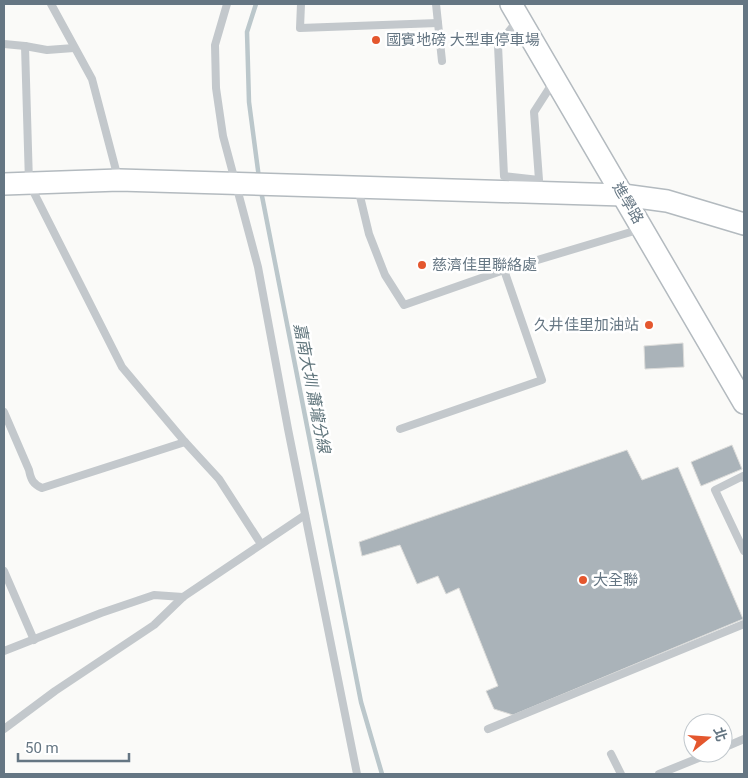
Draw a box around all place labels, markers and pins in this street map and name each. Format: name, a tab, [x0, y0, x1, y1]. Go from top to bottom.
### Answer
place label: 國賓地磅 大型車停車場	[386, 31, 540, 49]
marker: 國賓地磅 大型車停車場	[370, 34, 382, 46]
place label: 慈濟佳里聯絡處	[432, 256, 537, 274]
marker: 慈濟佳里聯絡處	[416, 259, 428, 271]
place label: 久井佳里加油站	[534, 316, 639, 334]
marker: 久井佳里加油站	[643, 319, 655, 331]
place label: 大全聯	[593, 571, 638, 589]
marker: 大全聯	[577, 574, 589, 586]

